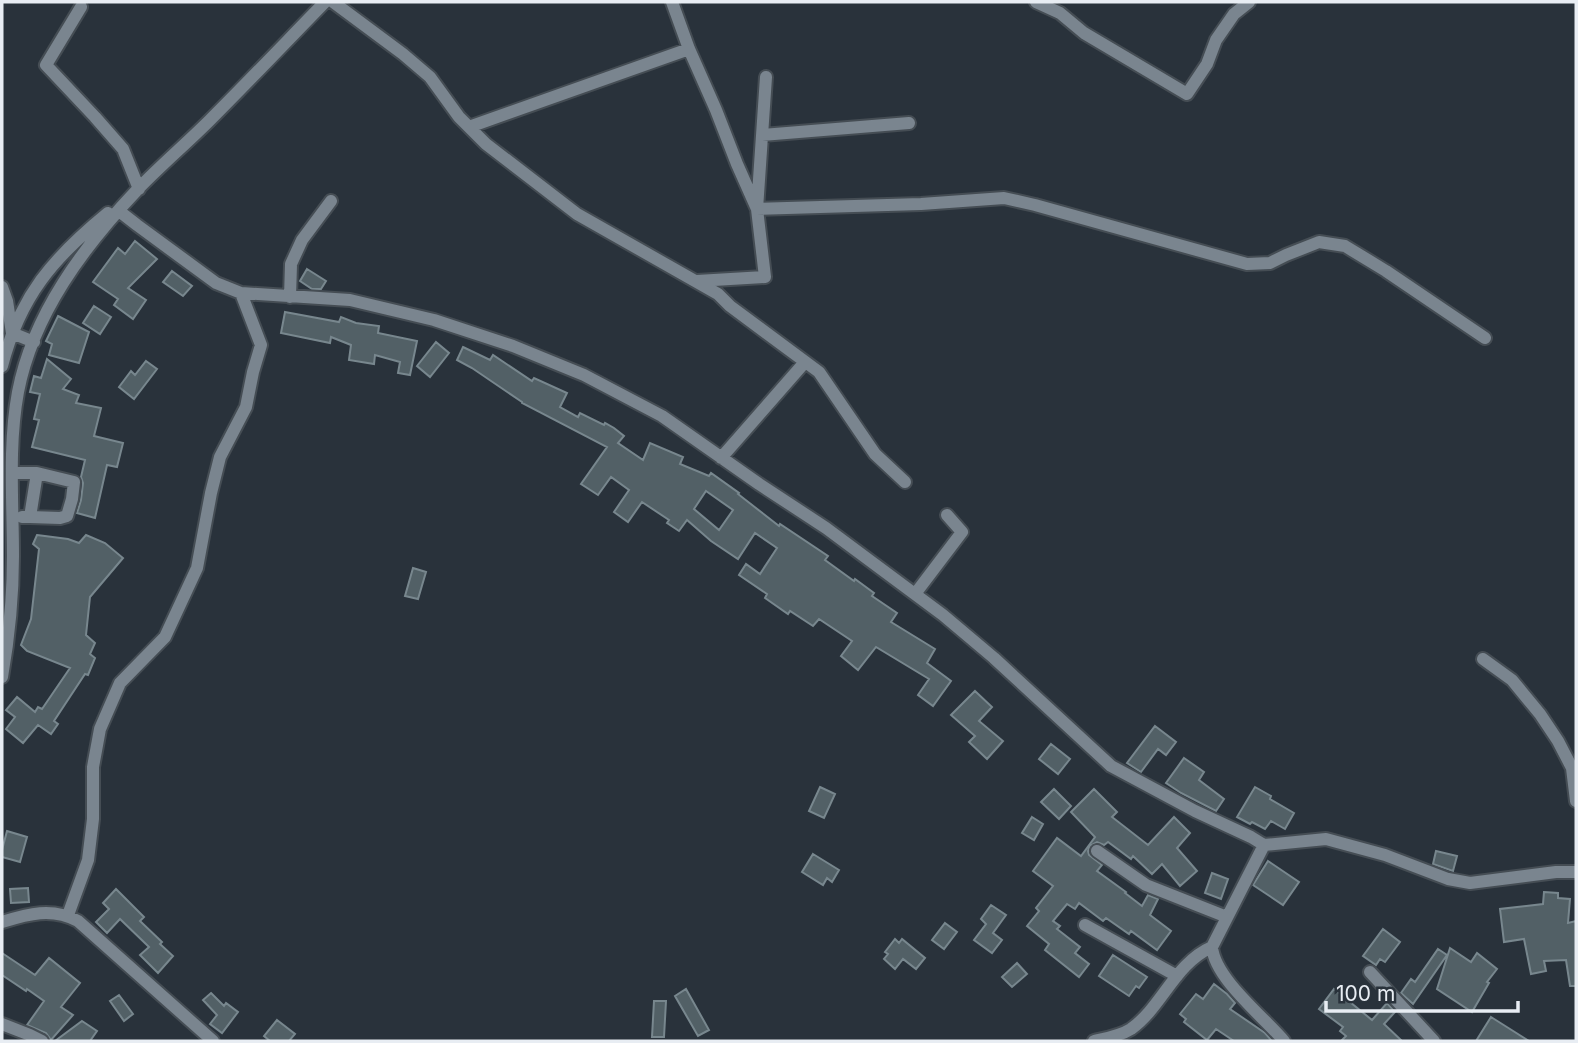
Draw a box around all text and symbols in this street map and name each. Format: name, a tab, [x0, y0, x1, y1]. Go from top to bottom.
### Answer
scale bar	[1326, 970, 1518, 1014]
text: 100 m	[1336, 981, 1395, 1006]

